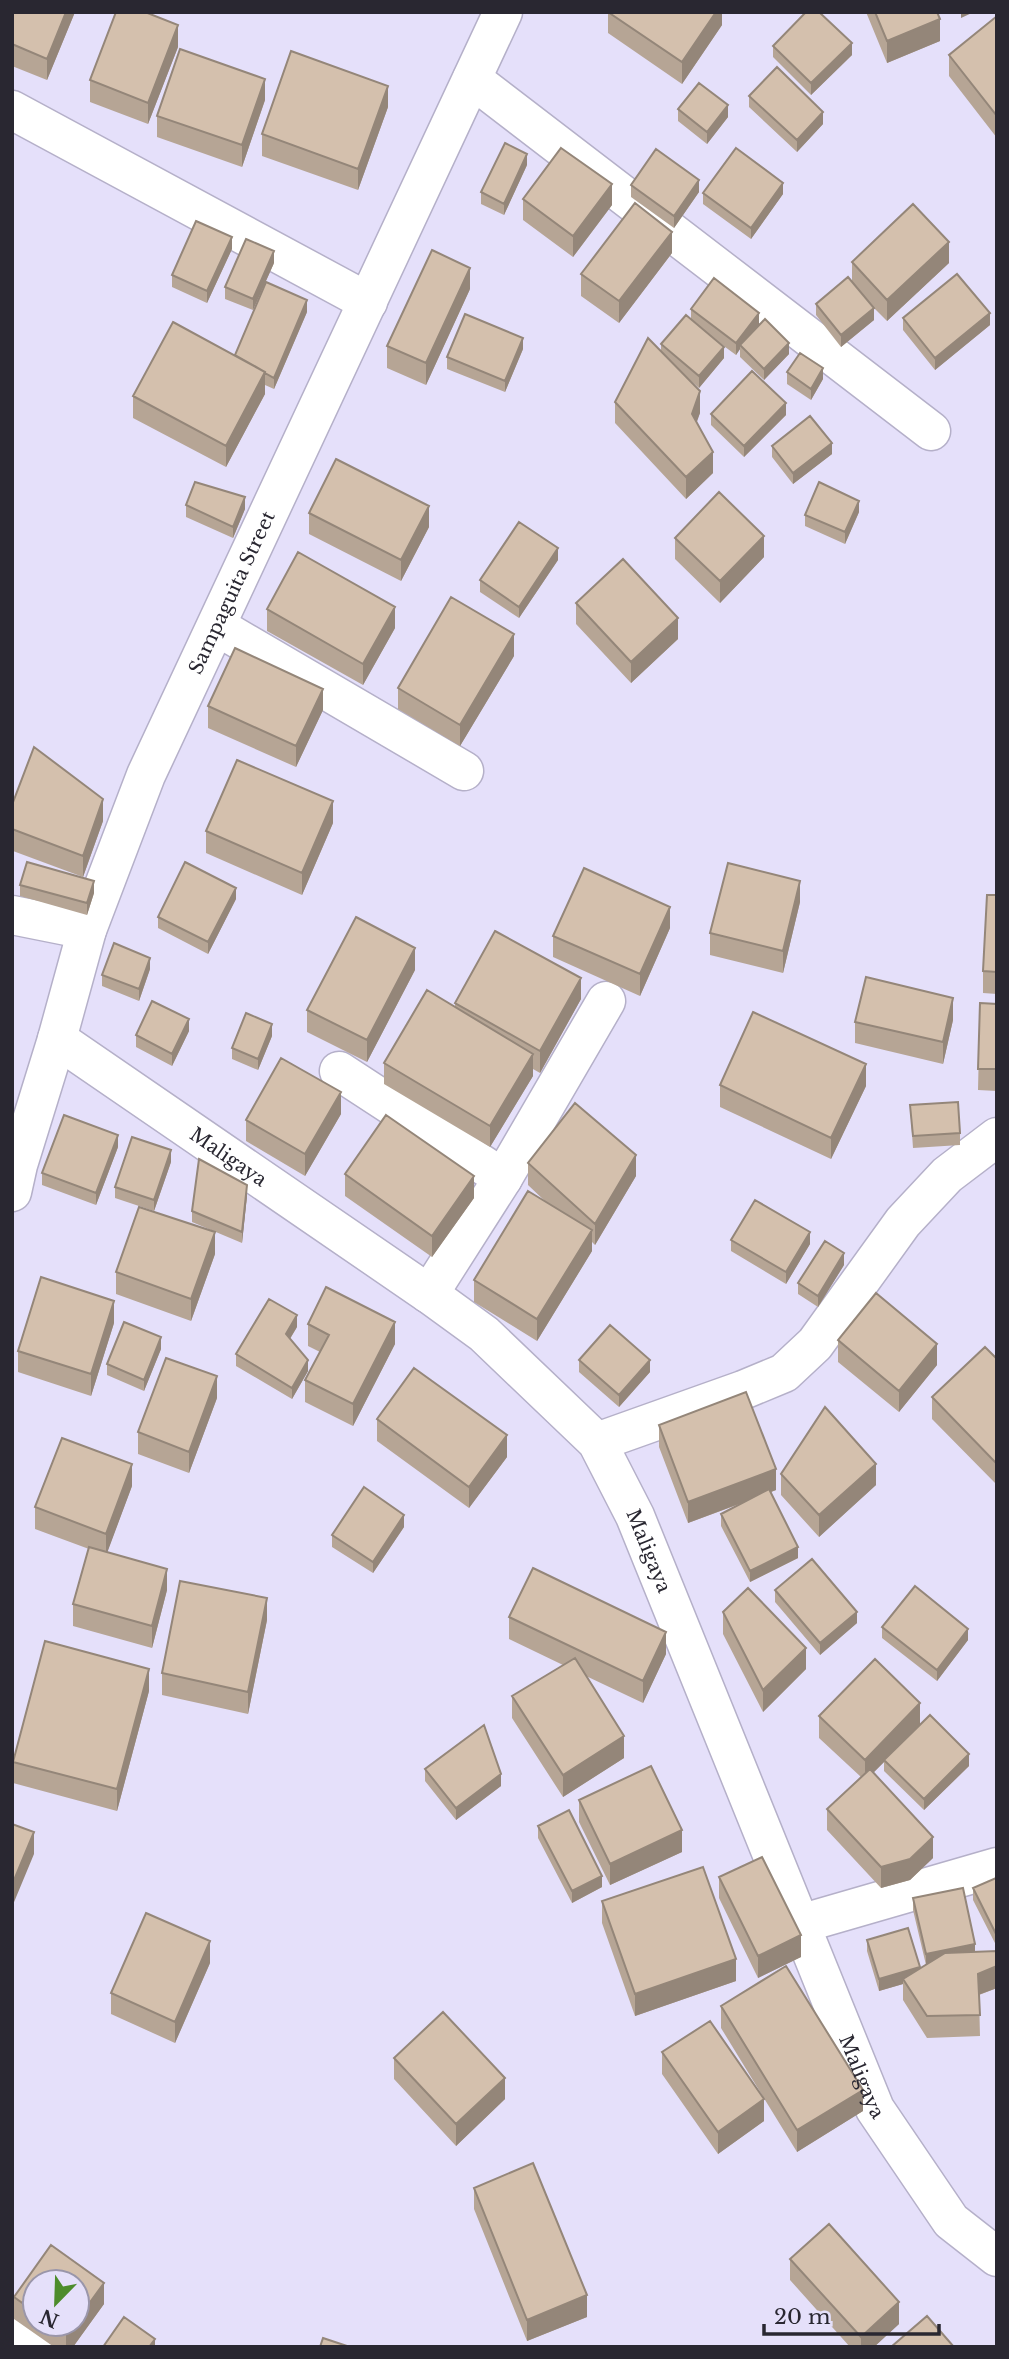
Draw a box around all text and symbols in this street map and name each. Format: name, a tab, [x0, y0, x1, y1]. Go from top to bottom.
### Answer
street label: Sampaguita Street	[184, 507, 280, 678]
street label: Maligaya	[186, 1123, 271, 1192]
street label: Maligaya	[621, 1506, 676, 1596]
street label: Maligaya	[834, 2031, 889, 2123]
north arrow	[21, 2268, 91, 2338]
scale bar	[764, 2292, 939, 2336]
text: N	[37, 2304, 62, 2332]
text: 20 m	[774, 2304, 831, 2330]

